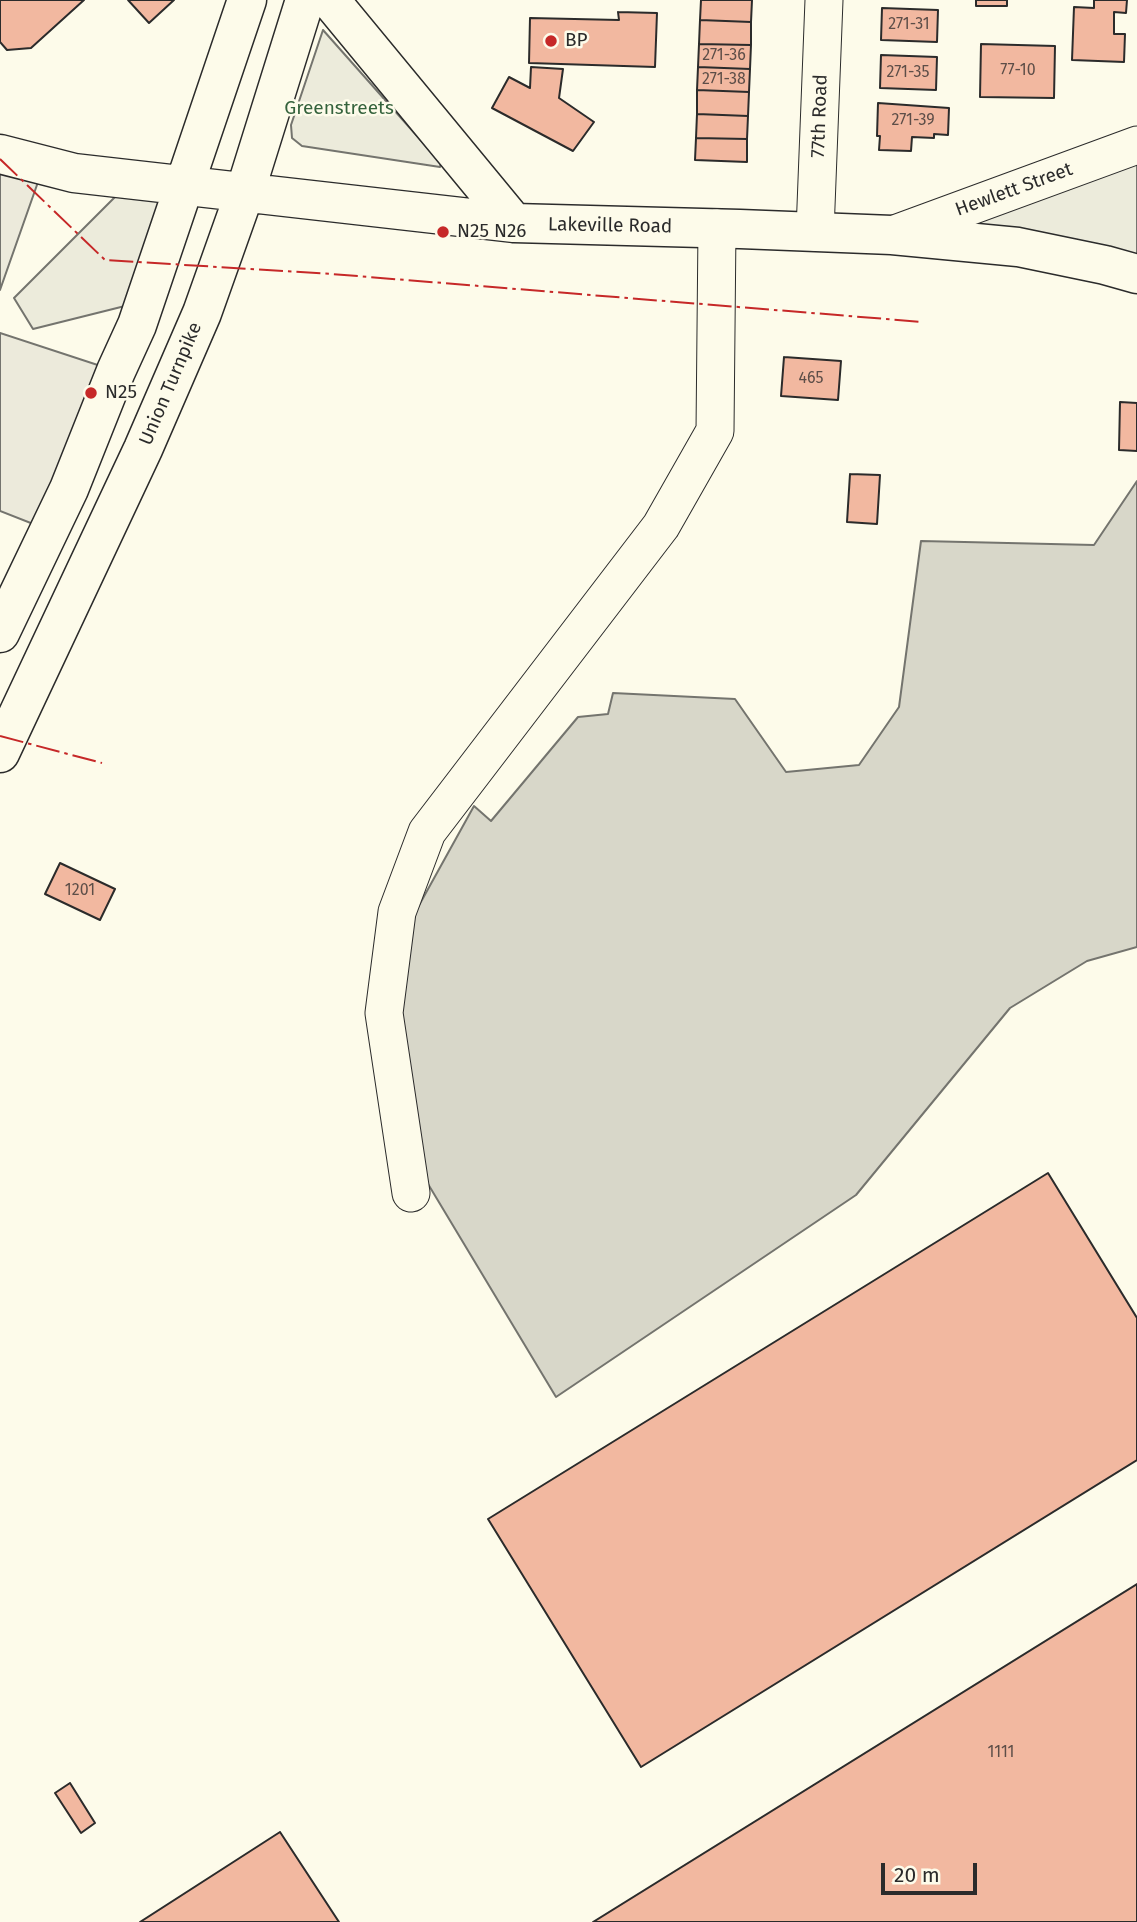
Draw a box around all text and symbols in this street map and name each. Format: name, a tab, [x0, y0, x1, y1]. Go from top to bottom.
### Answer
house number: 271-31	[888, 15, 930, 35]
place label: BP	[565, 30, 588, 52]
marker: BP	[543, 33, 559, 49]
house number: 271-36	[702, 46, 746, 66]
house number: 77-10	[1000, 61, 1036, 81]
house number: 271-35	[887, 63, 929, 83]
house number: 271-38	[702, 70, 746, 90]
street label: 77th Road	[807, 74, 833, 158]
park label: Greenstreets	[284, 98, 394, 120]
house number: 271-39	[891, 111, 935, 131]
street label: Hewlett Street	[952, 158, 1076, 222]
street label: Lakeville Road	[548, 214, 672, 238]
place label: N25 N26	[457, 221, 526, 243]
marker: N25 N26	[435, 224, 451, 240]
street label: Union Turnpike	[135, 319, 207, 449]
house number: 465	[799, 369, 823, 389]
place label: N25	[105, 382, 137, 404]
marker: N25	[83, 385, 99, 401]
house number: 1201	[65, 881, 95, 901]
house number: 1111	[987, 1743, 1015, 1763]
scale bar	[885, 1848, 981, 1892]
text: 20 m	[894, 1862, 940, 1888]

